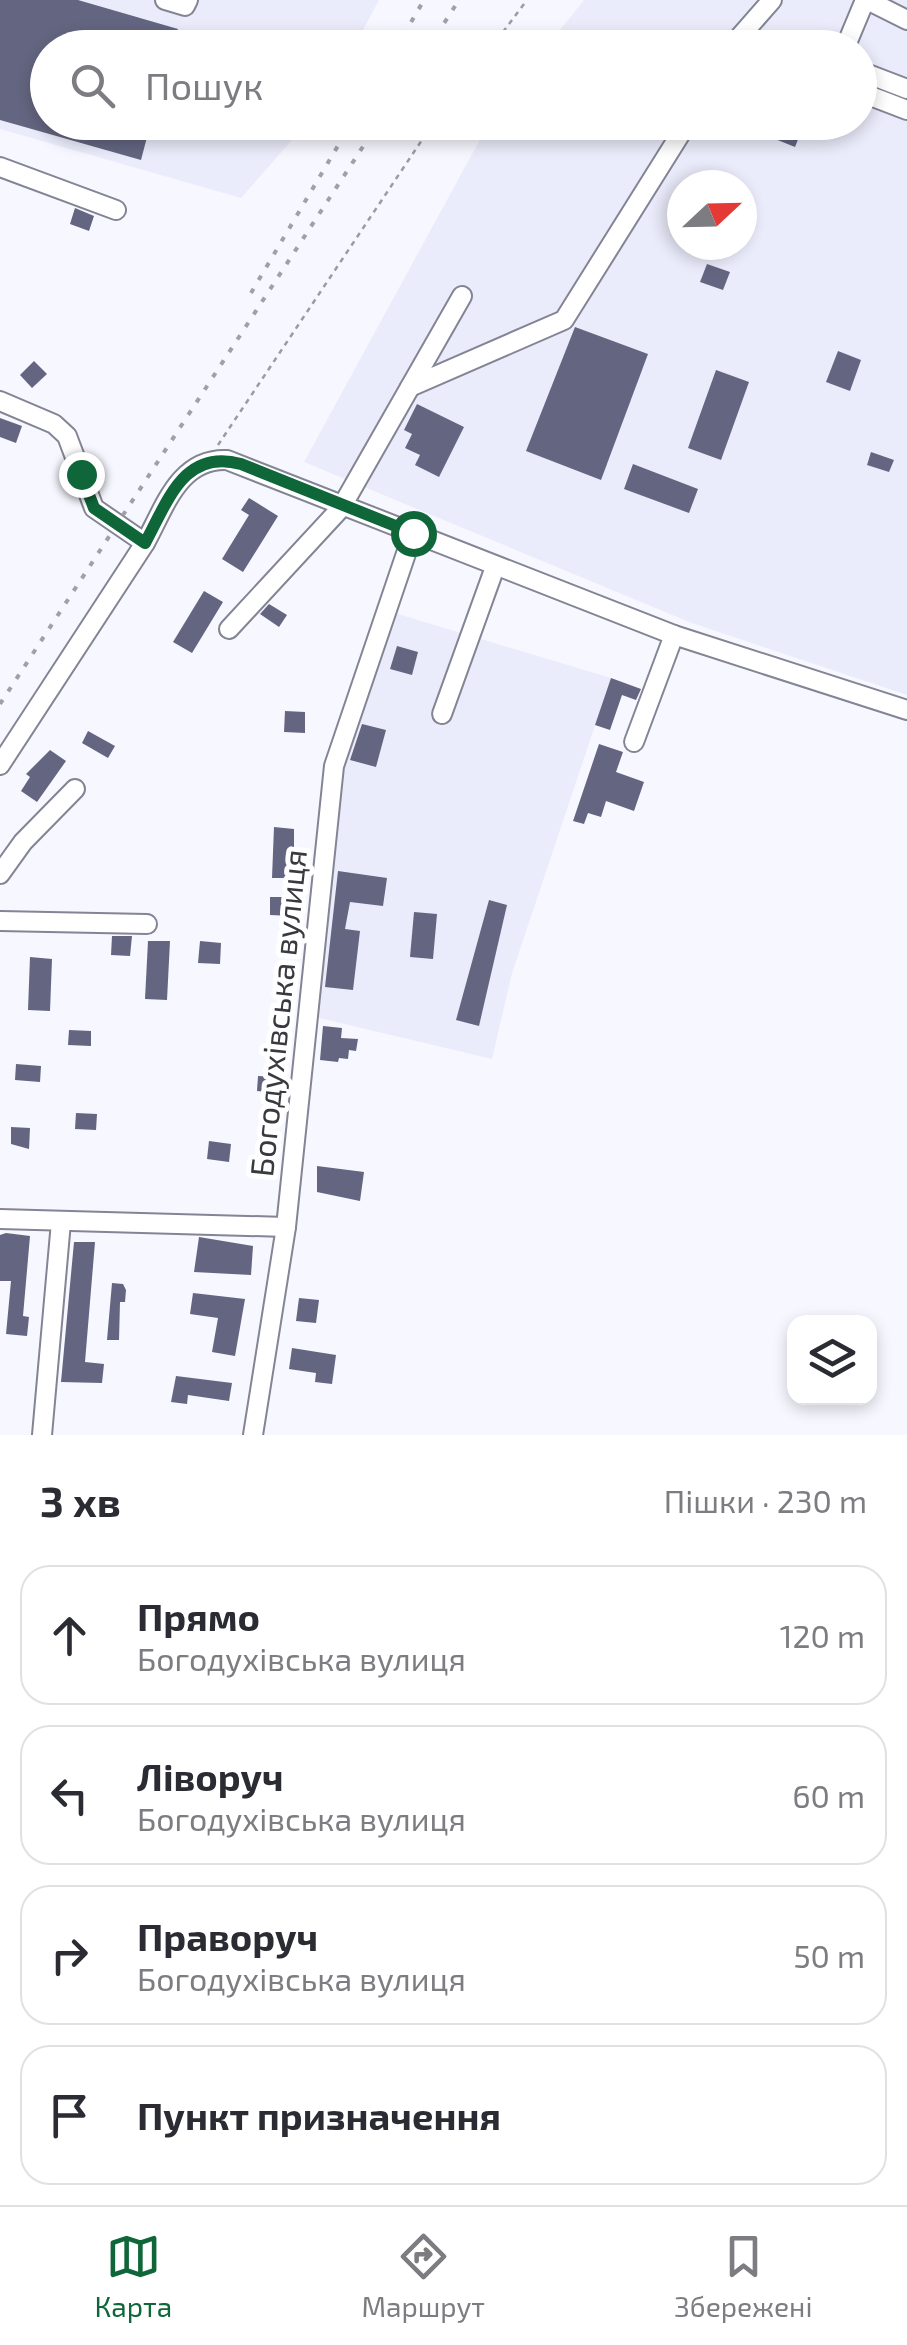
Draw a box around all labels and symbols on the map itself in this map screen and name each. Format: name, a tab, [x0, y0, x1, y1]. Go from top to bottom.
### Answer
north arrow	[667, 170, 757, 260]
route end	[59, 452, 105, 498]
route start	[391, 511, 437, 557]
street label: Богодухівська вулиця	[241, 847, 314, 1178]

